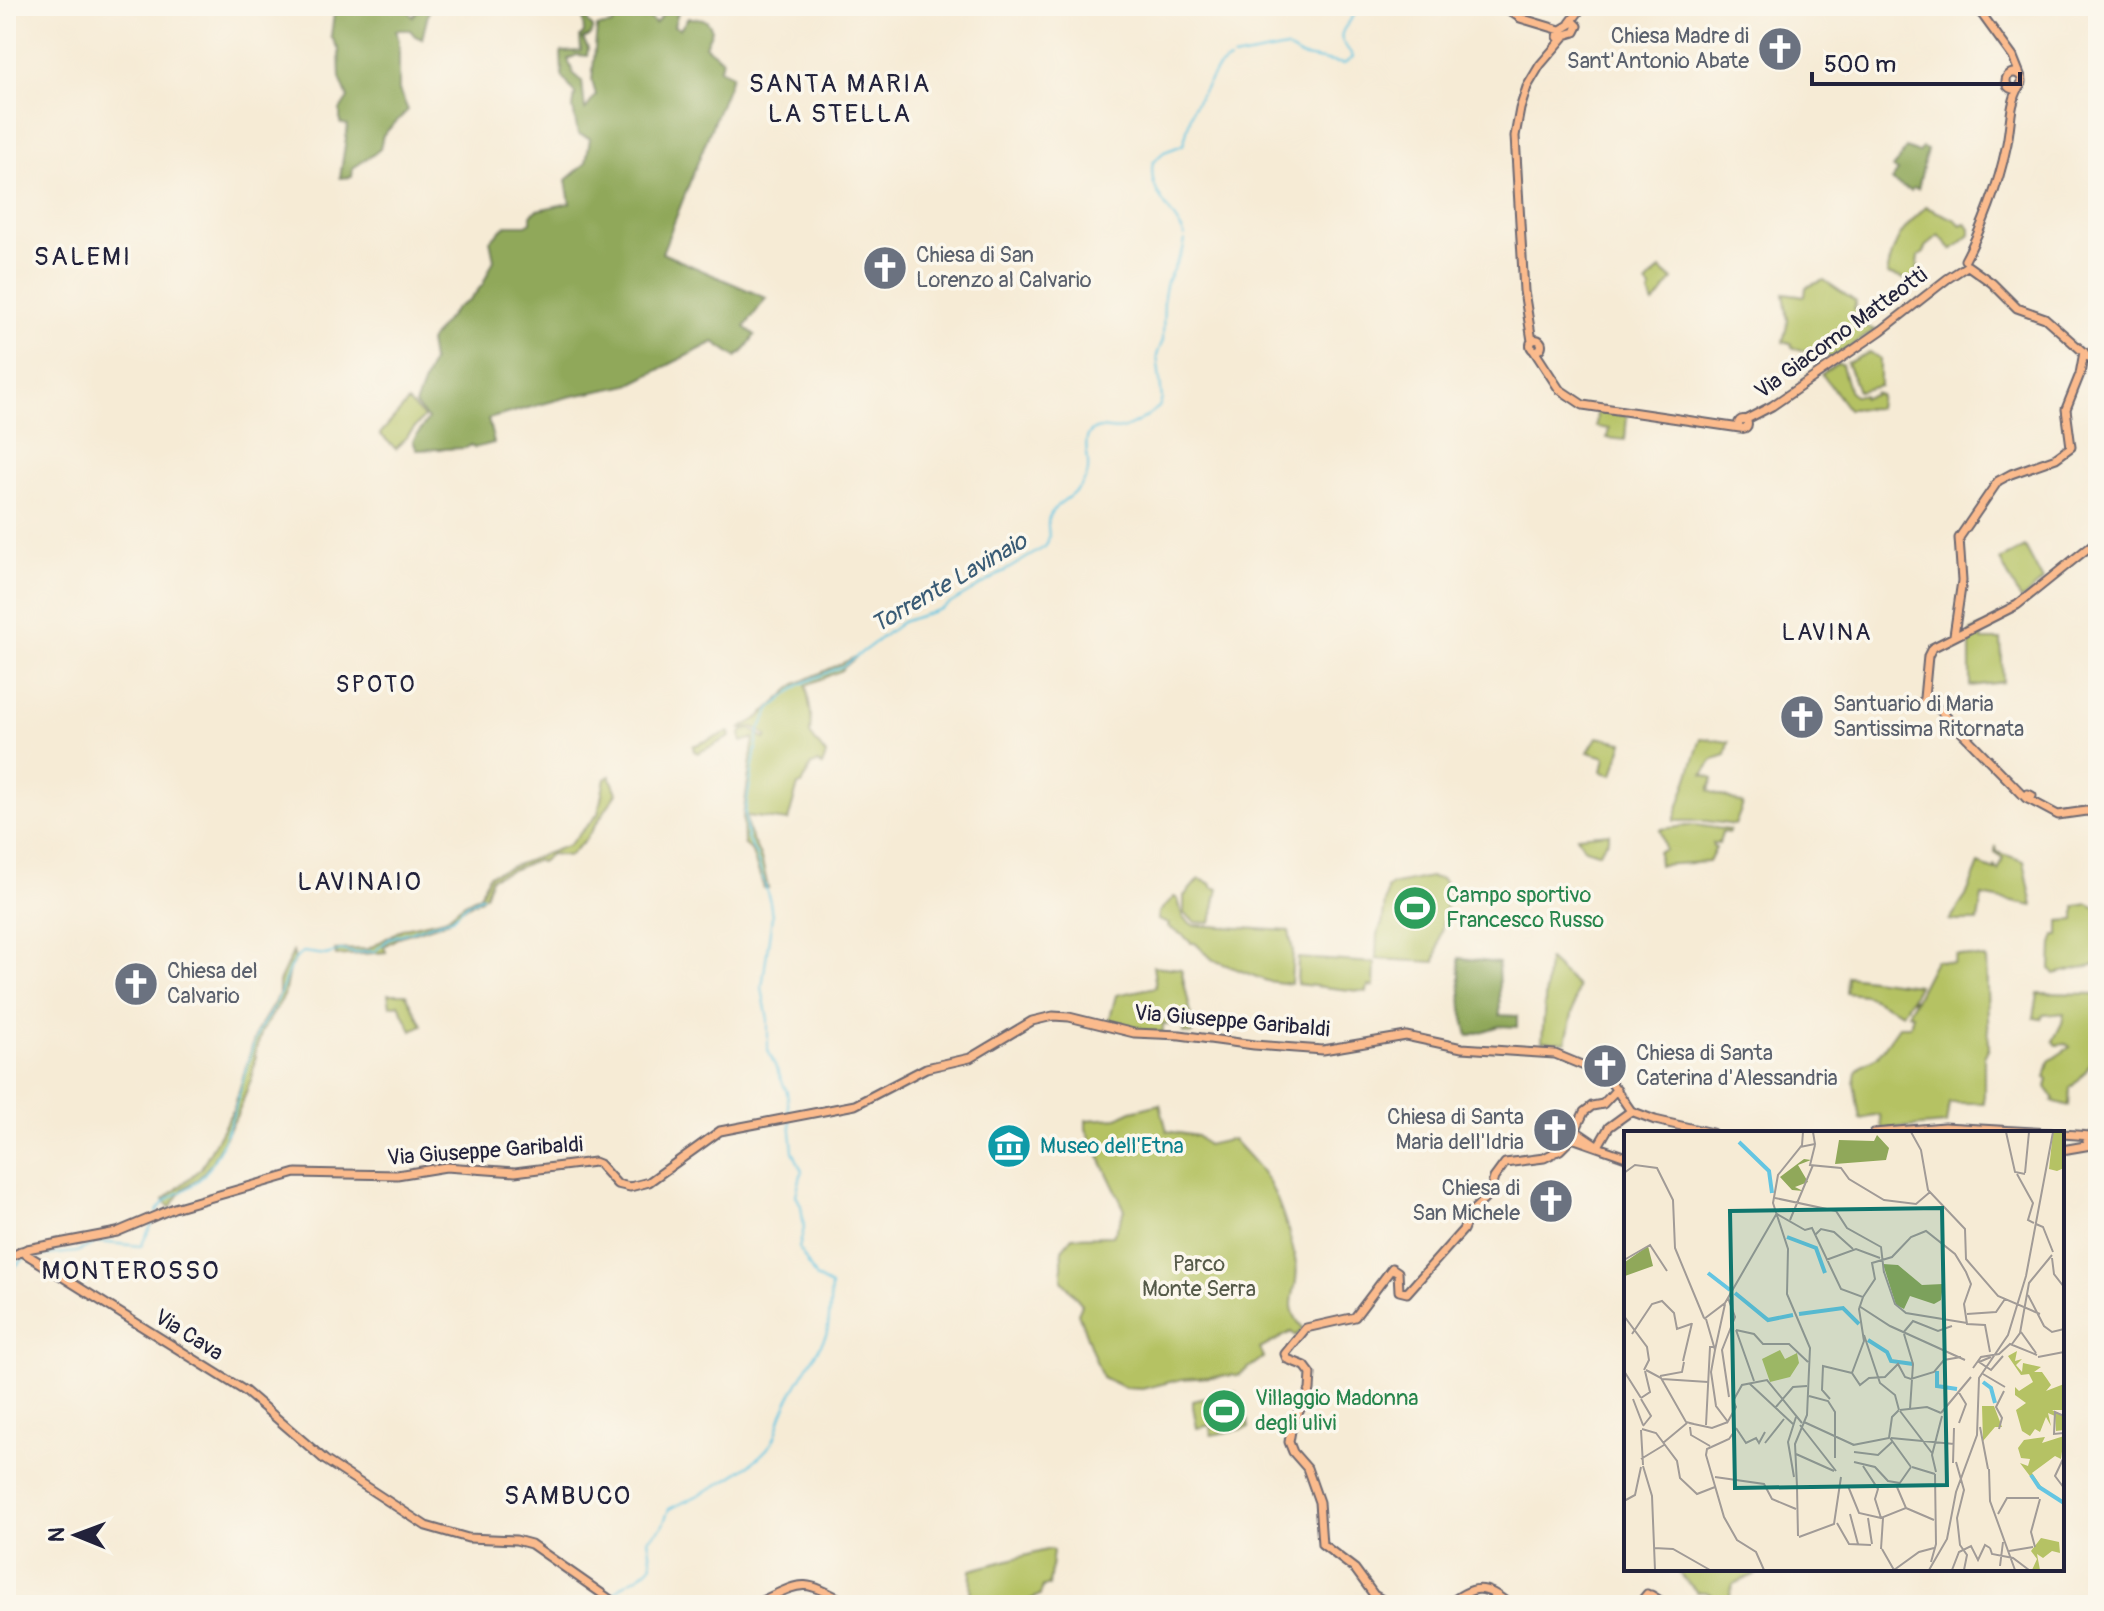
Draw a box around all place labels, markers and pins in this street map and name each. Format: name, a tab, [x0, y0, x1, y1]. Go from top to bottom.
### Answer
place label: Chiesa Madre di Sant'Antonio Abate	[1567, 22, 1749, 75]
church icon: Chiesa Madre di Sant'Antonio Abate	[1756, 25, 1804, 73]
place label: Chiesa di San Lorenzo al Calvario	[916, 241, 1092, 294]
church icon: Chiesa di San Lorenzo al Calvario	[861, 244, 909, 292]
place label: Santuario di Maria Santissima Ritornata	[1833, 690, 2024, 743]
church icon: Santuario di Maria Santissima Ritornata	[1778, 693, 1826, 741]
place label: Campo sportivo Francesco Russo	[1446, 881, 1604, 934]
sports icon: Campo sportivo Francesco Russo	[1391, 884, 1439, 932]
place label: Chiesa del Calvario	[167, 957, 258, 1010]
church icon: Chiesa del Calvario	[112, 960, 160, 1008]
place label: Chiesa di Santa Caterina d'Alessandria	[1636, 1039, 1838, 1092]
church icon: Chiesa di Santa Caterina d'Alessandria	[1581, 1042, 1629, 1090]
place label: Chiesa di Santa Maria dell'Idria	[1387, 1103, 1524, 1156]
church icon: Chiesa di Santa Maria dell'Idria	[1531, 1106, 1579, 1154]
museum icon: Museo dell'Etna	[985, 1122, 1033, 1170]
place label: Museo dell'Etna	[1040, 1132, 1184, 1160]
place label: Chiesa di San Michele	[1412, 1174, 1520, 1227]
church icon: Chiesa di San Michele	[1527, 1177, 1575, 1225]
place label: Villaggio Madonna degli ulivi	[1255, 1384, 1419, 1437]
sports icon: Villaggio Madonna degli ulivi	[1200, 1387, 1248, 1435]

